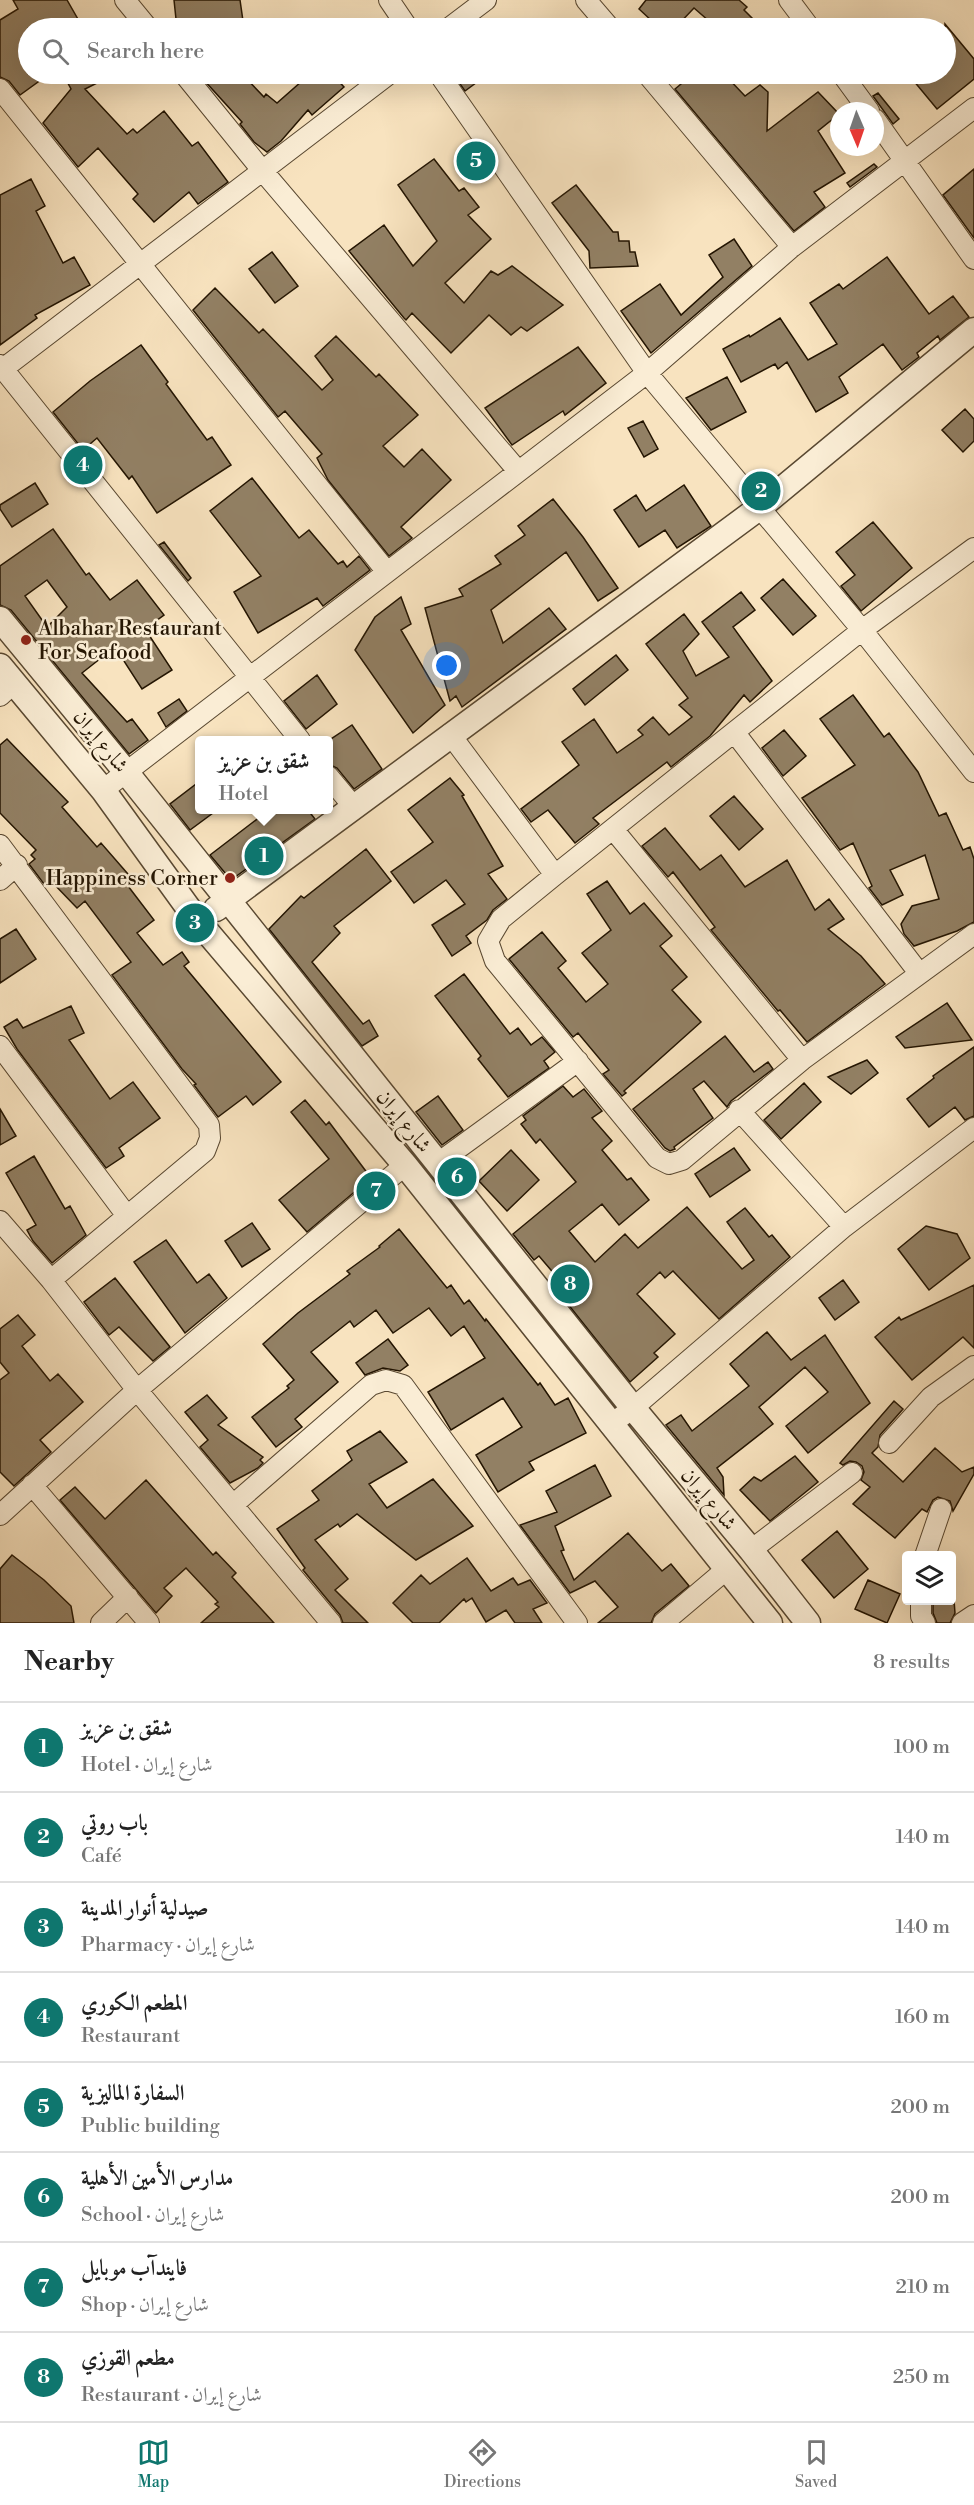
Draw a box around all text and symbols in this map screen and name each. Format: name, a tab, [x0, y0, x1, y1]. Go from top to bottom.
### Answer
search box	[18, 18, 956, 84]
icon: search	[39, 35, 72, 68]
text: Search here	[87, 38, 204, 65]
north arrow	[830, 102, 884, 156]
pin: 5	[456, 138, 496, 184]
pin: 4	[64, 442, 103, 488]
pin: 2	[742, 468, 780, 514]
place label: Albahar Restaurant For Seafood	[37, 616, 223, 666]
marker: Albahar Restaurant For Seafood	[19, 633, 33, 647]
your location	[432, 651, 461, 680]
street label: شارع إيران	[64, 705, 133, 781]
popup	[195, 736, 333, 814]
text: شقق بن عزيز	[218, 748, 310, 775]
text: Hotel	[218, 782, 268, 807]
pin: 1	[244, 834, 284, 878]
place label: Happiness Corner	[46, 866, 218, 892]
marker: Happiness Corner	[223, 871, 237, 885]
pin: 3	[176, 900, 214, 946]
street label: شارع إيران	[367, 1085, 436, 1161]
pin: 6	[438, 1154, 476, 1200]
pin: 7	[356, 1168, 395, 1214]
pin: 8	[550, 1262, 590, 1306]
street label: شارع إيران	[672, 1463, 742, 1539]
map controls	[902, 1551, 956, 1605]
button: layers	[902, 1551, 956, 1605]
text: Nearby	[24, 1646, 114, 1678]
text: 8 results	[873, 1650, 950, 1675]
text: شقق بن عزيز	[81, 1715, 172, 1742]
text: 1	[39, 1735, 48, 1760]
text: 100 m	[894, 1735, 950, 1760]
text: Hotel · شارع إيران	[81, 1753, 213, 1778]
text: باب روتي	[81, 1810, 148, 1837]
text: 2	[37, 1825, 50, 1850]
text: 140 m	[895, 1825, 950, 1850]
text: Café	[81, 1844, 122, 1869]
text: صيدلية أنوار المدينة	[81, 1895, 209, 1922]
text: 3	[37, 1915, 50, 1940]
text: 140 m	[895, 1915, 950, 1940]
text: Pharmacy · شارع إيران	[81, 1933, 255, 1958]
text: المطعم الكوري	[81, 1990, 188, 2017]
text: 4	[37, 2005, 50, 2030]
text: 160 m	[895, 2005, 950, 2030]
text: Restaurant	[81, 2024, 180, 2049]
text: السفارة الماليزية	[81, 2080, 185, 2107]
text: 5	[37, 2095, 50, 2120]
text: 200 m	[890, 2095, 950, 2120]
text: Public building	[81, 2114, 220, 2139]
text: مدارس الأمين الأهلية	[81, 2165, 233, 2192]
text: 6	[37, 2185, 50, 2210]
text: 200 m	[890, 2185, 950, 2210]
text: School · شارع إيران	[81, 2203, 224, 2228]
text: فايندآب موبايل	[81, 2255, 187, 2282]
text: 7	[38, 2275, 49, 2300]
text: 210 m	[895, 2275, 950, 2300]
text: Shop · شارع إيران	[81, 2293, 209, 2318]
text: مطعم القوزي	[81, 2345, 175, 2372]
text: 8	[37, 2365, 50, 2390]
text: 250 m	[893, 2365, 950, 2390]
text: Restaurant · شارع إيران	[81, 2383, 262, 2408]
tab: Map	[137, 2436, 170, 2492]
tab: Directions	[444, 2436, 521, 2492]
tab: Saved	[795, 2436, 837, 2492]

